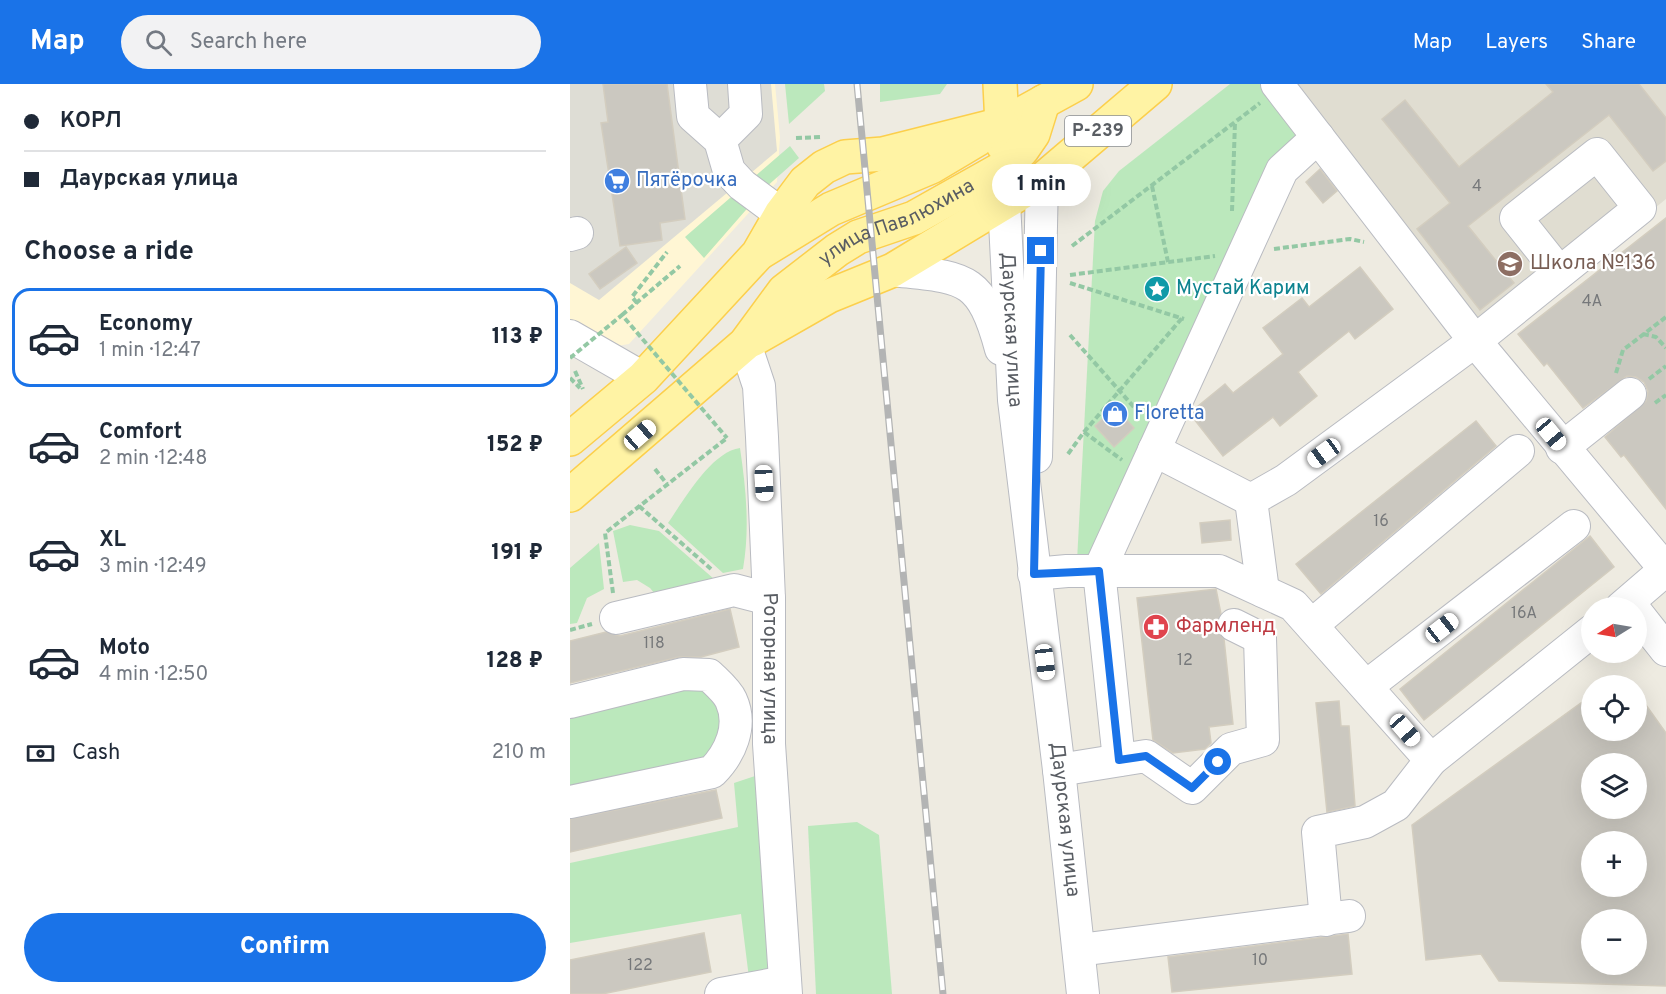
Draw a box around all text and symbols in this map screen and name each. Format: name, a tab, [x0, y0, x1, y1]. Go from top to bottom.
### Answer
search box	[121, 15, 541, 69]
text: Map	[30, 24, 85, 60]
icon: search	[142, 26, 175, 59]
text: Search here	[190, 29, 307, 56]
text: Map	[1413, 29, 1452, 56]
text: Layers	[1485, 29, 1548, 56]
text: Share	[1581, 29, 1636, 56]
text: КОРЛ	[60, 108, 122, 135]
road number: Р-239	[1065, 116, 1131, 146]
callout: 1 min	[992, 164, 1090, 206]
text: Даурская улица	[60, 166, 238, 193]
supermarket icon: Пятёрочка	[602, 166, 632, 196]
place label: Пятёрочка	[636, 168, 737, 194]
text: 1 min	[1017, 172, 1066, 198]
street label: улица Павлюхина	[814, 173, 979, 272]
house number: 4	[1472, 177, 1482, 197]
text: Choose a ride	[24, 235, 194, 269]
route end	[1027, 237, 1054, 264]
school or university icon: Школа №136	[1495, 249, 1525, 279]
place label: Школа №136	[1530, 251, 1656, 277]
street label: Даурская улица	[994, 252, 1028, 409]
place icon: Мустай Карим	[1142, 274, 1172, 304]
place label: Мустай Карим	[1176, 276, 1310, 302]
house number: 4А	[1582, 292, 1602, 312]
icon: car	[27, 311, 81, 365]
text: Economy	[99, 311, 193, 338]
text: 113 ₽	[492, 324, 543, 351]
text: 1 min · 12:47	[99, 338, 201, 364]
shop icon: Floretta	[1100, 399, 1130, 429]
place label: Floretta	[1134, 401, 1205, 427]
car	[1533, 414, 1569, 454]
car	[621, 416, 659, 454]
icon: car	[27, 419, 81, 473]
text: Comfort	[99, 419, 182, 446]
text: 152 ₽	[487, 432, 543, 459]
car	[1304, 435, 1344, 471]
text: 2 min · 12:48	[99, 446, 207, 472]
car	[754, 465, 774, 501]
house number: 16	[1373, 512, 1389, 532]
icon: car	[27, 527, 81, 581]
text: XL	[99, 527, 126, 554]
text: 191 ₽	[491, 540, 543, 567]
text: 3 min · 12:49	[99, 554, 207, 580]
street label: Роторная улица	[756, 592, 782, 744]
north arrow	[1581, 597, 1647, 663]
map controls	[1581, 597, 1647, 975]
house number: 16А	[1511, 604, 1537, 624]
car	[1422, 610, 1462, 646]
pharmacy icon: Фармленд	[1141, 612, 1171, 642]
place label: Фармленд	[1176, 614, 1276, 640]
house number: 118	[643, 634, 665, 654]
icon: car	[27, 635, 81, 689]
text: Moto	[99, 635, 150, 662]
car	[1034, 643, 1056, 681]
text: 128 ₽	[486, 648, 543, 675]
house number: 12	[1177, 651, 1193, 671]
text: 4 min · 12:50	[99, 662, 208, 688]
button: locate	[1581, 675, 1647, 741]
car	[1386, 711, 1424, 749]
icon: cash	[24, 737, 57, 770]
text: Cash	[72, 740, 121, 767]
text: 210 m	[492, 740, 546, 766]
street label: Даурская улица	[1043, 741, 1086, 898]
route start	[1204, 748, 1231, 775]
button: layers	[1581, 753, 1647, 819]
button: +	[1581, 831, 1647, 897]
button: −	[1581, 909, 1647, 975]
button: Confirm	[24, 913, 546, 982]
house number: 10	[1252, 951, 1268, 971]
house number: 122	[627, 956, 653, 976]

